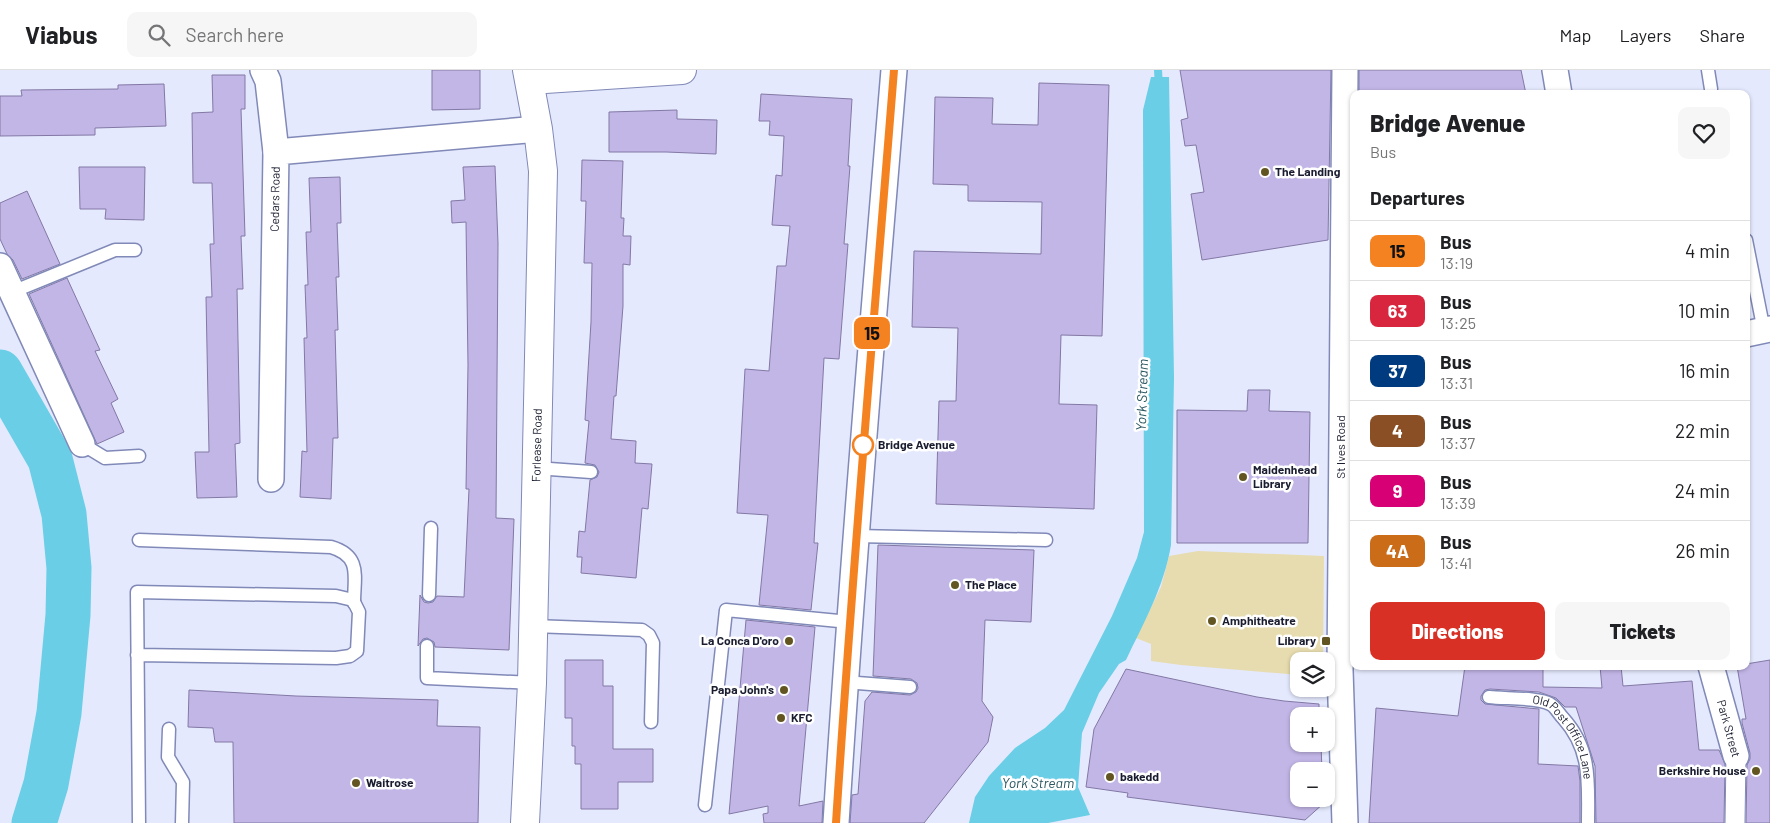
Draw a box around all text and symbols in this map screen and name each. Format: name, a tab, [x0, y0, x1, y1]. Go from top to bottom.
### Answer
search box	[127, 12, 477, 57]
text: Viabus	[25, 20, 97, 49]
icon: search	[145, 21, 173, 49]
text: Search here	[185, 23, 284, 46]
text: Map	[1559, 24, 1591, 46]
text: Layers	[1619, 24, 1672, 46]
text: Share	[1700, 24, 1745, 46]
button: heart	[1678, 107, 1730, 159]
text: Bridge Avenue	[1370, 108, 1525, 137]
text: Bus	[1370, 142, 1396, 161]
place label: The Landing	[1275, 164, 1341, 178]
street label: Cedars Road	[267, 166, 282, 232]
marker: The Landing	[1259, 166, 1271, 178]
text: Departures	[1370, 186, 1465, 209]
text: Bus	[1440, 230, 1472, 253]
text: 4 min	[1685, 239, 1730, 262]
text: 15	[1389, 240, 1406, 262]
text: 13:19	[1440, 253, 1473, 272]
text: Bus	[1440, 290, 1472, 313]
text: 10 min	[1678, 299, 1730, 322]
text: 63	[1388, 300, 1407, 322]
text: 13:25	[1440, 313, 1476, 332]
line badge: 15	[850, 317, 894, 349]
text: 15	[864, 322, 880, 344]
text: Bus	[1440, 350, 1472, 373]
water label: York Stream	[1132, 359, 1151, 431]
text: 16 min	[1679, 359, 1730, 382]
text: 37	[1388, 360, 1407, 382]
text: 13:31	[1440, 373, 1473, 392]
street label: Forlease Road	[528, 408, 544, 482]
text: Bus	[1440, 410, 1472, 433]
street label: St Ives Road	[1333, 415, 1347, 479]
text: 22 min	[1675, 419, 1730, 442]
text: 4	[1392, 420, 1403, 442]
text: 13:37	[1440, 433, 1475, 452]
marker: Bridge Avenue	[852, 434, 874, 456]
place label: Bridge Avenue	[878, 437, 955, 451]
place label: Maidenhead Library	[1253, 462, 1317, 490]
text: Bus	[1440, 470, 1472, 493]
marker: Maidenhead Library	[1237, 471, 1249, 483]
text: 24 min	[1675, 479, 1730, 502]
text: 9	[1393, 480, 1402, 502]
text: 13:39	[1440, 493, 1476, 512]
text: Bus	[1440, 530, 1472, 553]
text: 26 min	[1675, 539, 1730, 562]
text: 4A	[1386, 540, 1409, 562]
text: 13:41	[1440, 553, 1472, 572]
place label: The Place	[965, 577, 1017, 591]
marker: The Place	[949, 579, 961, 591]
button: Directions	[1370, 602, 1545, 660]
button: Tickets	[1555, 602, 1730, 660]
place label: Amphitheatre	[1222, 613, 1296, 627]
marker: Amphitheatre	[1206, 615, 1218, 627]
place label: La Conca D'oro	[701, 633, 779, 647]
place label: Library	[1278, 633, 1316, 647]
marker: La Conca D'oro	[783, 635, 795, 647]
marker: Library	[1320, 635, 1332, 647]
map controls	[1290, 652, 1335, 807]
button: layers	[1290, 652, 1335, 697]
place label: Papa John's	[711, 682, 774, 696]
marker: Papa John's	[778, 684, 790, 696]
street label: Old Post Office Lane	[1532, 692, 1596, 780]
street label: Park Street	[1715, 698, 1744, 759]
button: +	[1290, 707, 1335, 752]
place label: KFC	[791, 710, 813, 724]
marker: KFC	[775, 712, 787, 724]
button: −	[1290, 762, 1335, 807]
place label: Berkshire House	[1659, 763, 1746, 777]
marker: Berkshire House	[1750, 765, 1762, 777]
place label: bakedd	[1120, 769, 1159, 783]
marker: bakedd	[1104, 771, 1116, 783]
water label: York Stream	[1002, 774, 1074, 791]
place label: Waitrose	[366, 775, 414, 789]
marker: Waitrose	[350, 777, 362, 789]

